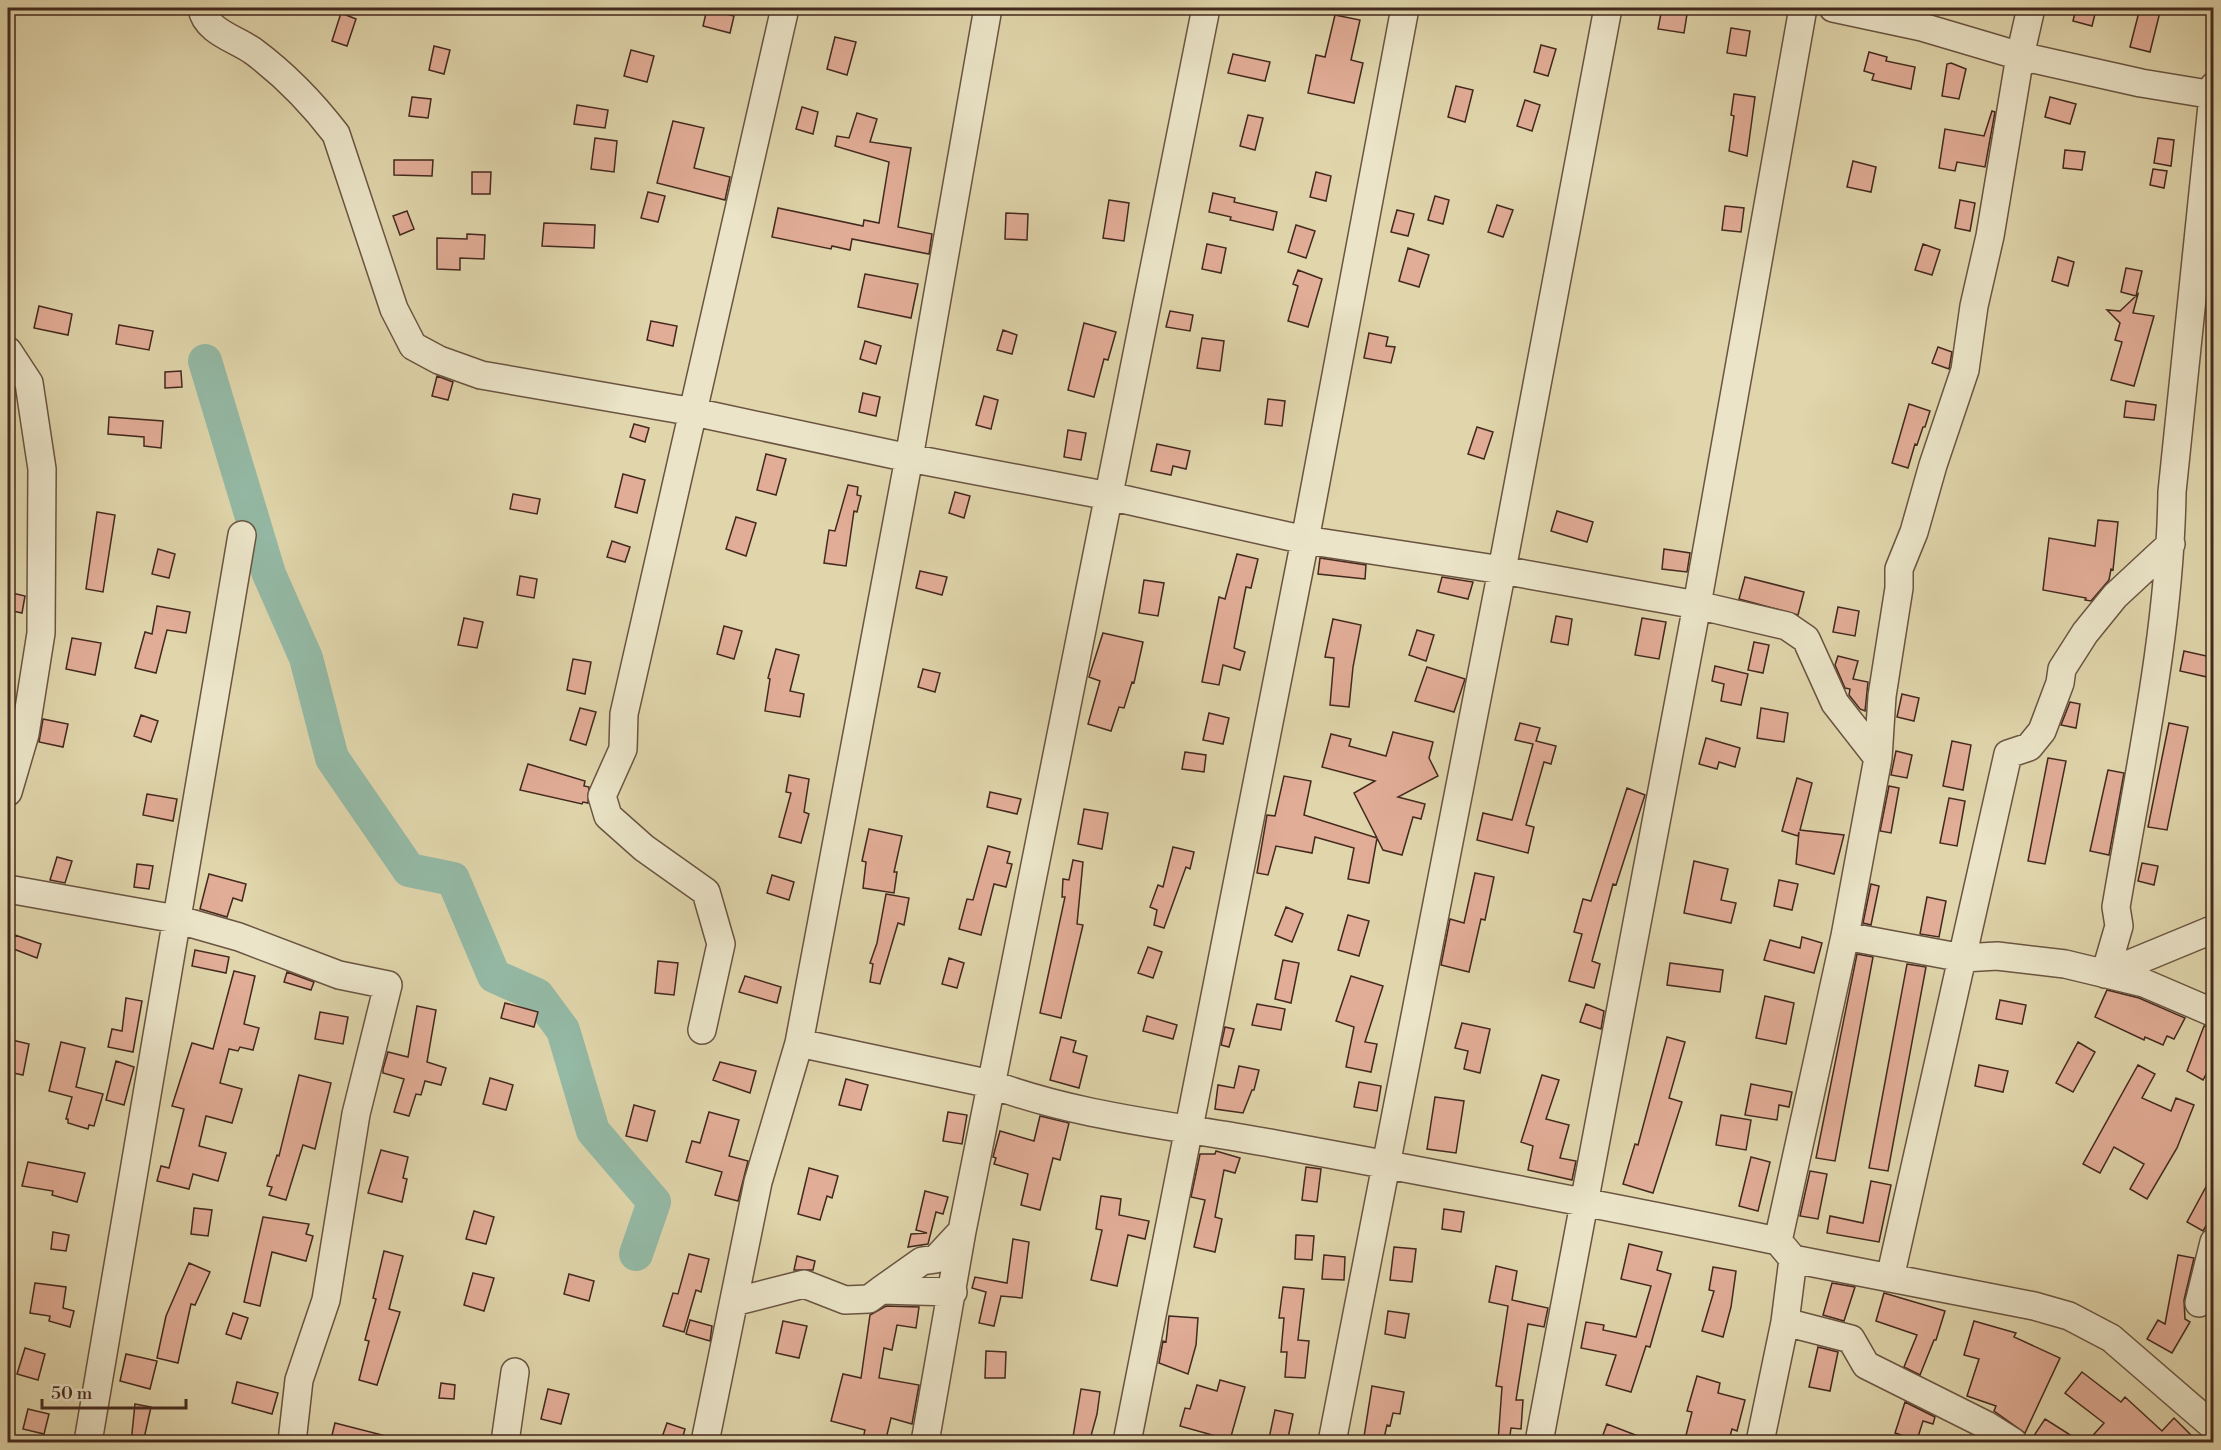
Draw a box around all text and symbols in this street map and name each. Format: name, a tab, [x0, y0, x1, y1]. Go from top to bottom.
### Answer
scale bar	[42, 1372, 186, 1410]
text: 50 m	[51, 1382, 93, 1405]

